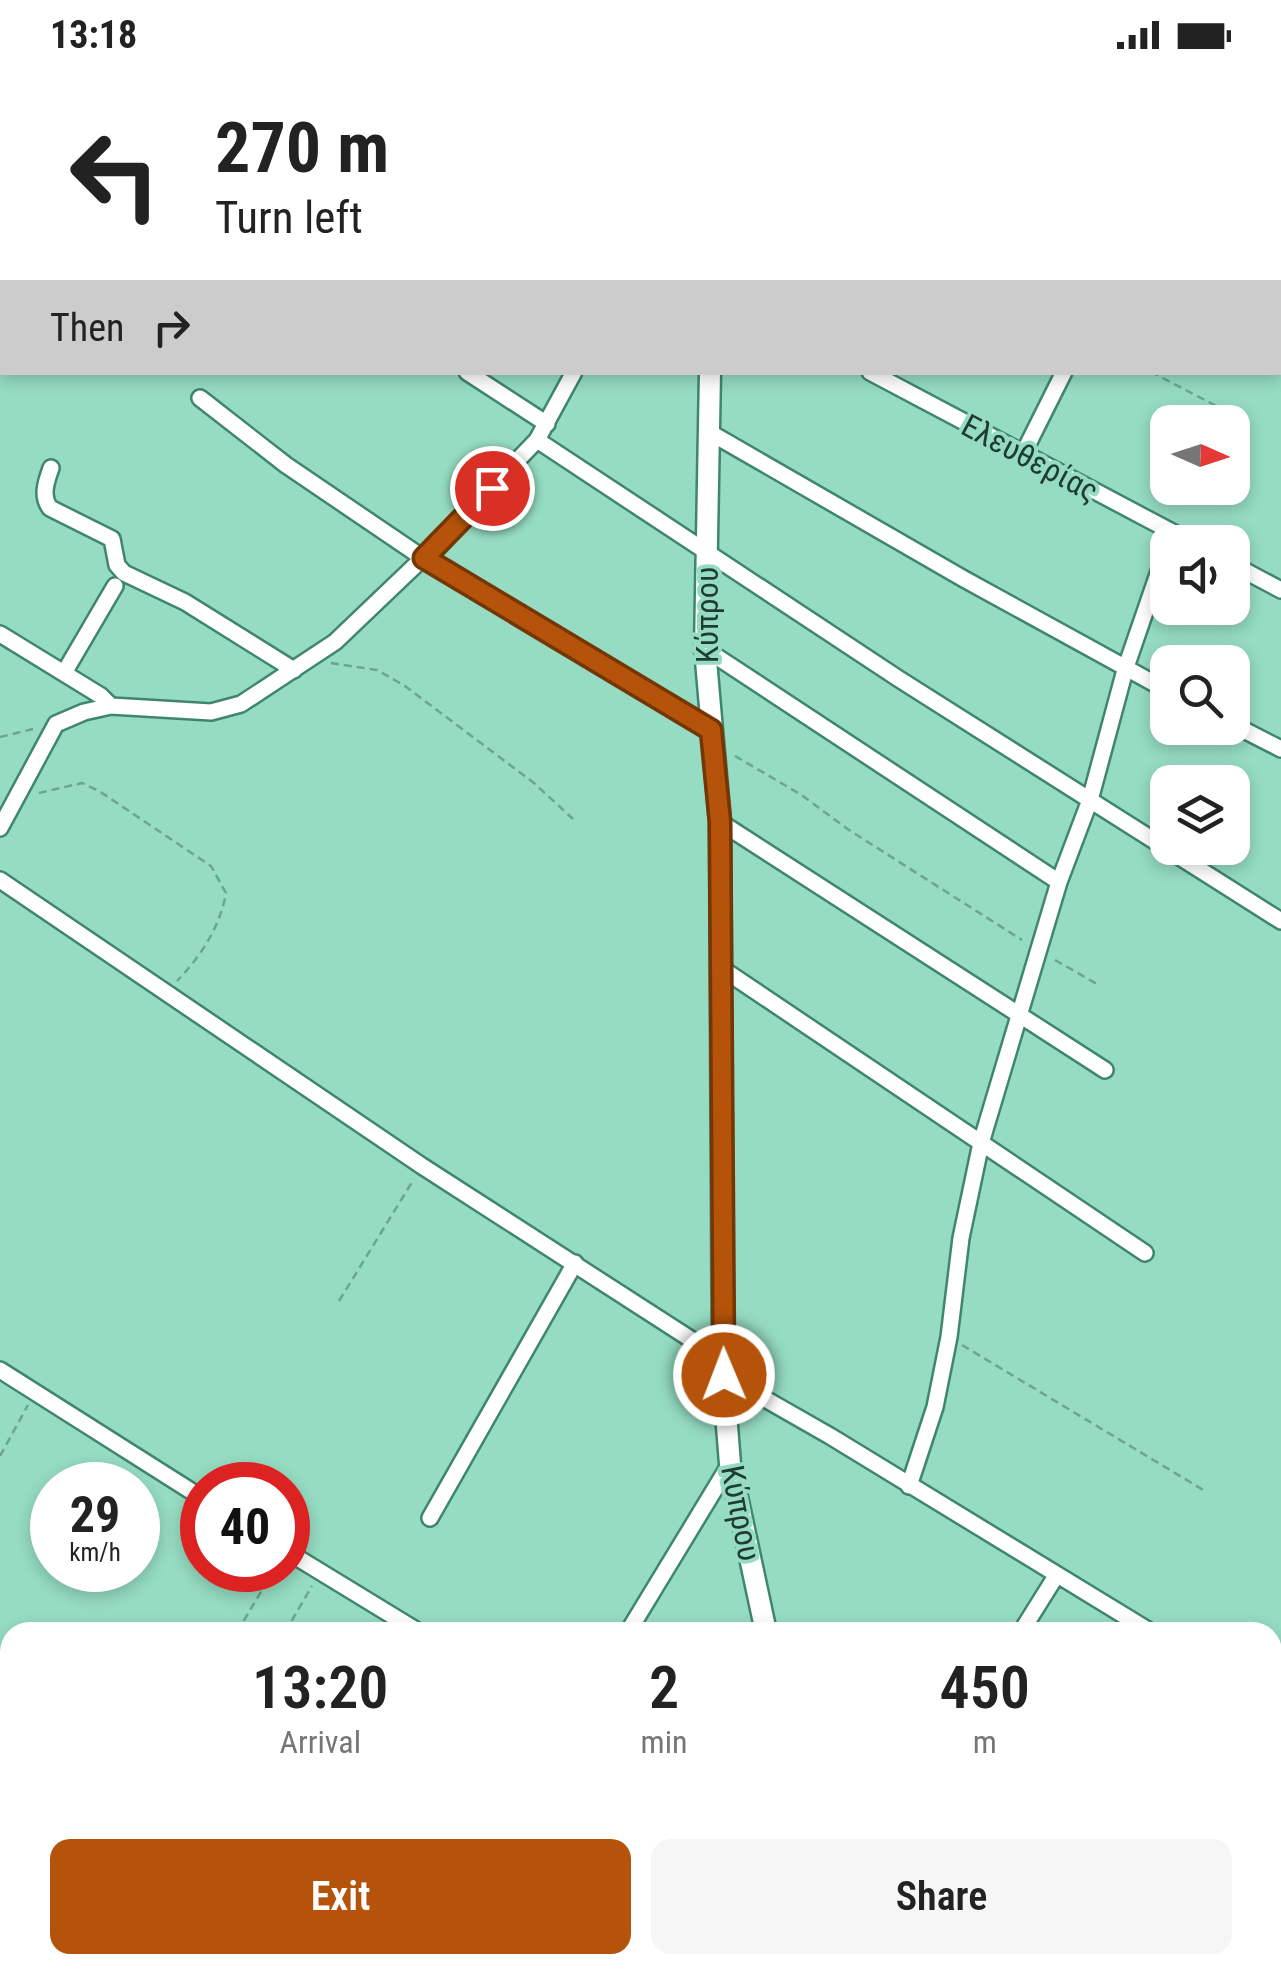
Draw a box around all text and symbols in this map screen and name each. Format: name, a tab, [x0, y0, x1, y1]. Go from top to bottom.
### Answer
text: 13:18	[50, 13, 137, 57]
text: 270 m	[215, 107, 389, 189]
icon: left	[50, 110, 180, 240]
text: Turn left	[215, 191, 363, 244]
icon: right	[144, 300, 199, 355]
text: Then	[50, 306, 124, 350]
north arrow	[1150, 405, 1250, 505]
map controls	[1150, 405, 1250, 865]
street label: Ελευθερίας	[955, 406, 1105, 510]
pin	[450, 446, 535, 531]
icon: arrive	[465, 461, 520, 516]
button: sound	[1150, 525, 1250, 625]
street label: Κύπρου	[688, 567, 726, 663]
button: search	[1150, 645, 1250, 745]
button: layers	[1150, 765, 1250, 865]
position arrow	[672, 1323, 776, 1427]
speed limit sign: 40	[180, 1462, 310, 1592]
street label: Κύπρου	[713, 1462, 769, 1564]
text: 29	[70, 1486, 120, 1544]
text: km/h	[69, 1538, 121, 1567]
text: 13:20	[252, 1652, 389, 1723]
text: 2	[649, 1652, 679, 1723]
text: 450	[939, 1652, 1030, 1723]
text: Arrival	[280, 1723, 361, 1761]
text: min	[641, 1723, 687, 1761]
text: m	[973, 1723, 997, 1761]
button: Exit	[50, 1839, 631, 1954]
button: Share	[651, 1839, 1232, 1954]

